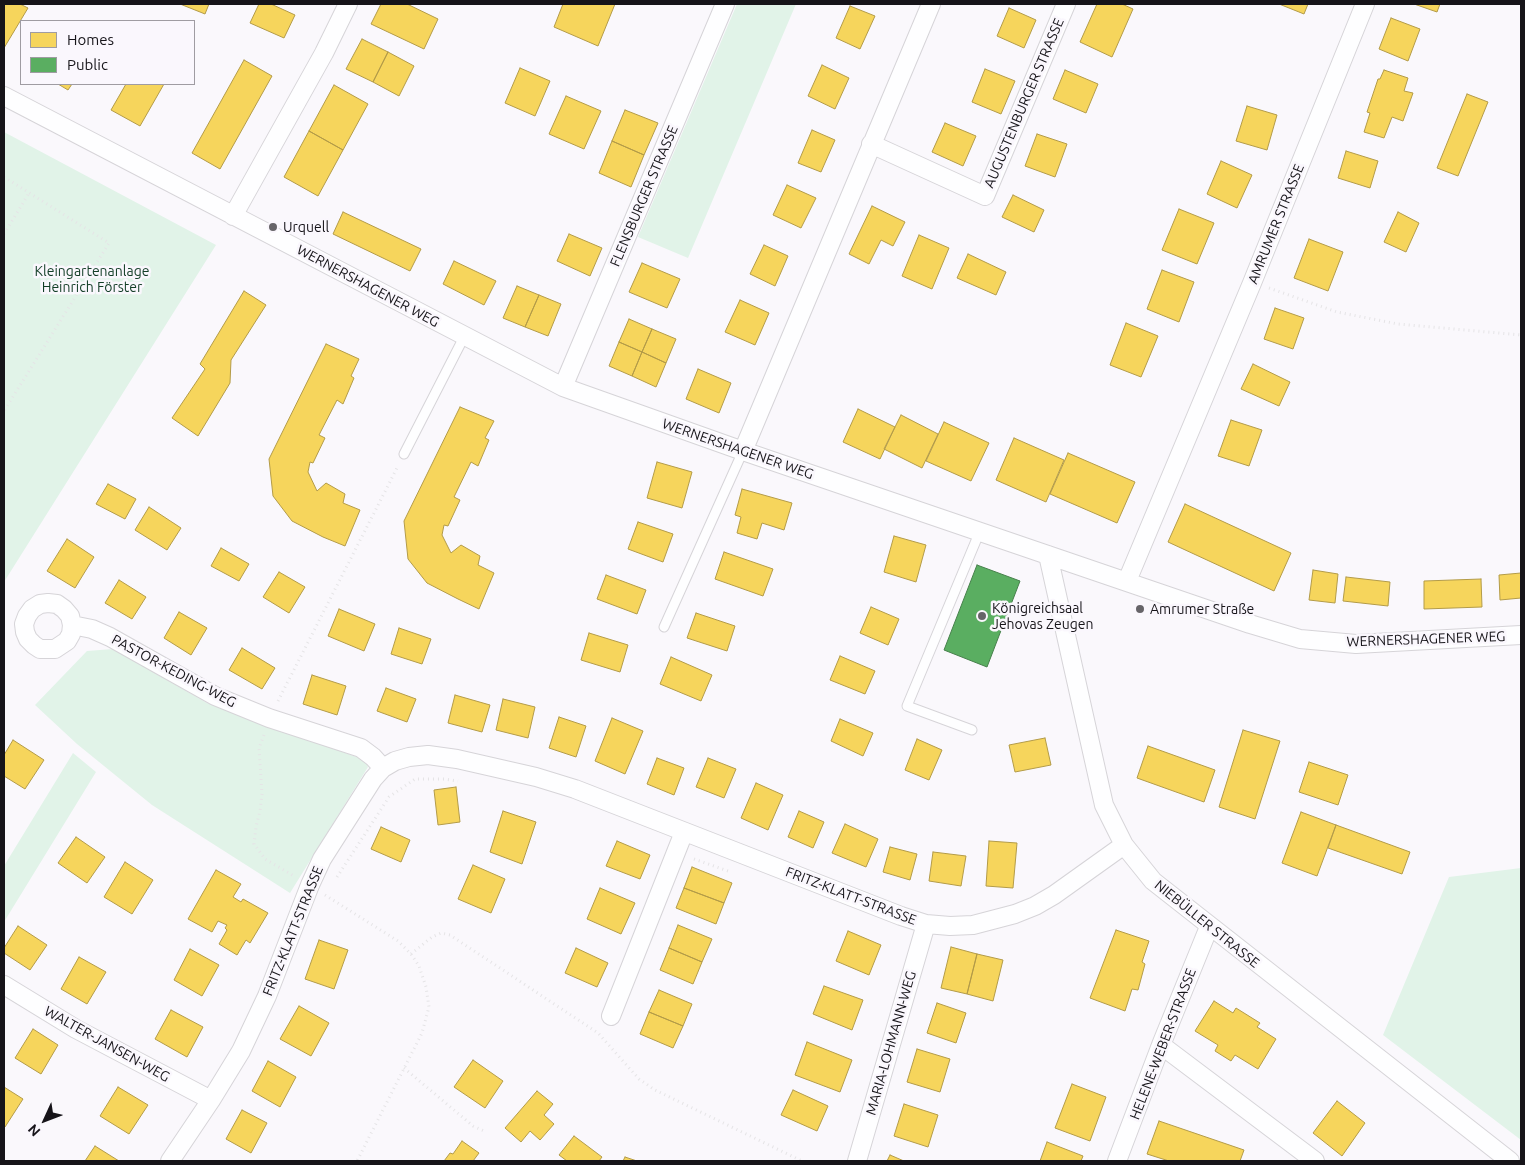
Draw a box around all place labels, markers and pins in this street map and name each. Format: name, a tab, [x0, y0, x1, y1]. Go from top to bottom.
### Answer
place label: Urquell	[283, 219, 329, 235]
marker: Urquell	[267, 221, 279, 233]
place label: Königreichsaal Jehovas Zeugen	[992, 600, 1093, 632]
place label: Amrumer Straße	[1150, 601, 1254, 617]
marker: Amrumer Straße	[1134, 603, 1146, 615]
marker: Königreichsaal Jehovas Zeugen	[976, 610, 988, 622]

